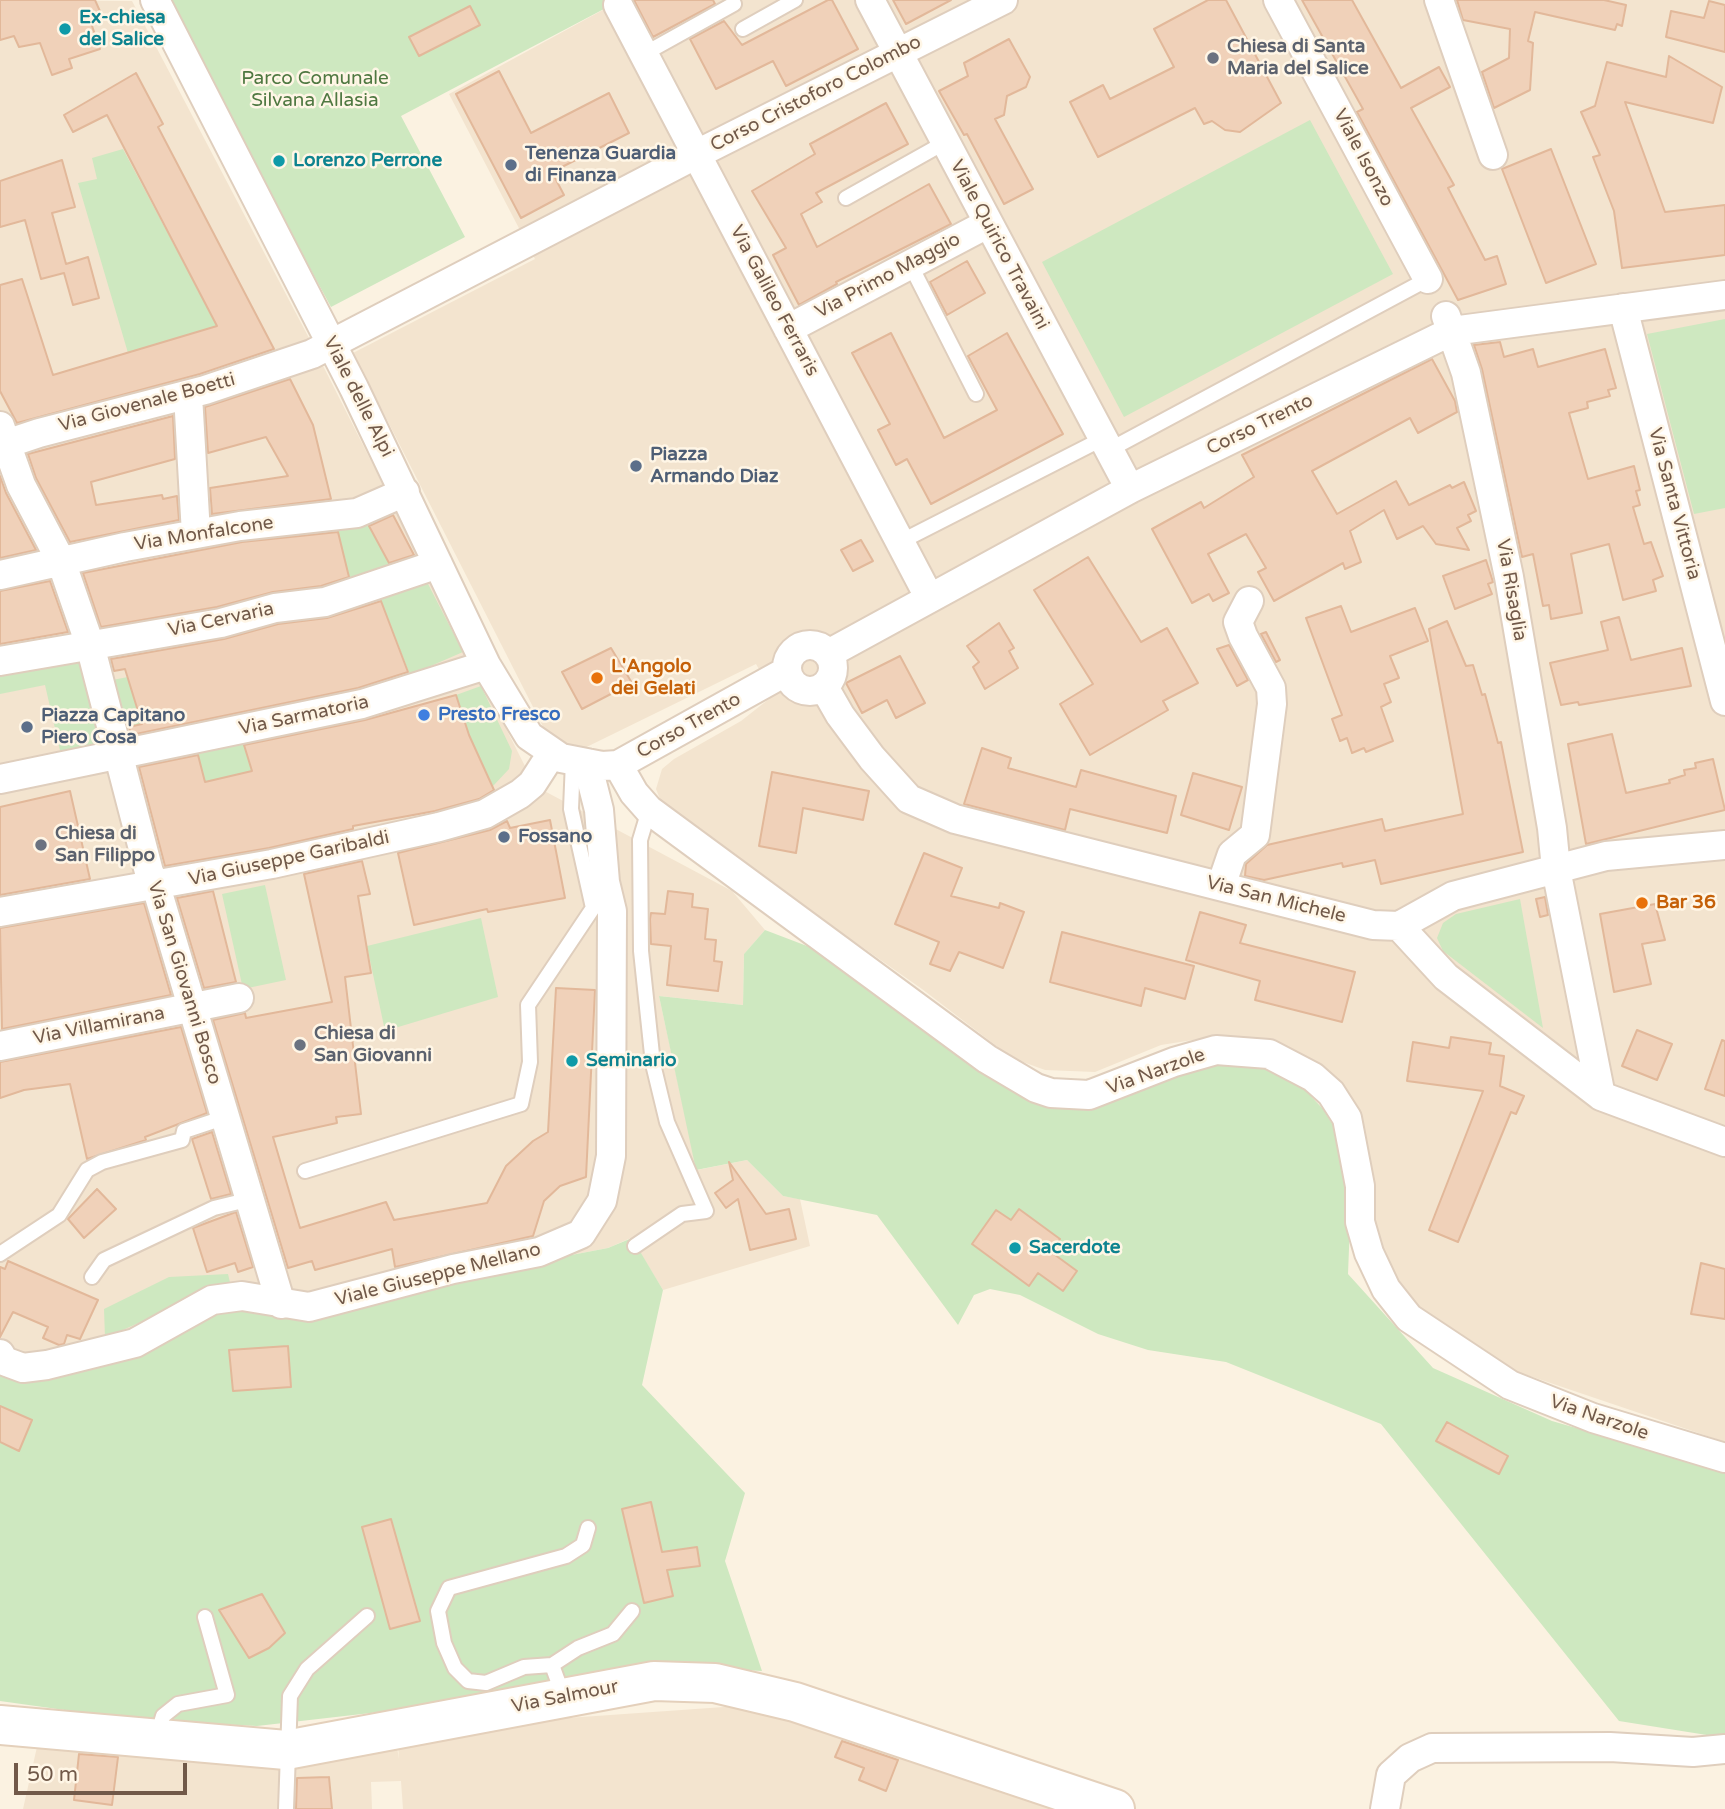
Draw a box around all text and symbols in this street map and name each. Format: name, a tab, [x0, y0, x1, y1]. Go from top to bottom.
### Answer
place label: Ex-chiesa del Salice	[79, 7, 166, 51]
marker: Ex-chiesa del Salice	[57, 21, 73, 37]
street label: Corso Cristoforo Colombo	[707, 31, 925, 157]
place label: Chiesa di Santa Maria del Salice	[1227, 36, 1369, 80]
marker: Chiesa di Santa Maria del Salice	[1205, 50, 1221, 66]
park label: Parco Comunale Silvana Allasia	[241, 68, 389, 112]
street label: Viale Isonzo	[1328, 105, 1398, 211]
place label: Tenenza Guardia di Finanza	[525, 143, 676, 187]
place label: Lorenzo Perrone	[293, 150, 442, 172]
marker: Lorenzo Perrone	[271, 153, 287, 169]
street label: Viale Quirico Travaini	[945, 156, 1053, 334]
marker: Tenenza Guardia di Finanza	[503, 157, 519, 173]
street label: Via Galileo Ferraris	[725, 222, 823, 380]
street label: Via Primo Maggio	[811, 228, 965, 324]
street label: Viale delle Alpi	[318, 333, 398, 461]
street label: Via Giovenale Boetti	[56, 368, 238, 438]
street label: Corso Trento	[1203, 389, 1317, 461]
street label: Via Santa Vittoria	[1643, 426, 1705, 582]
place label: Piazza Armando Diaz	[650, 444, 778, 488]
marker: Piazza Armando Diaz	[628, 458, 644, 474]
street label: Via Monfalcone	[133, 512, 275, 556]
street label: Via Risaglia	[1491, 537, 1531, 643]
street label: Via Cervaria	[166, 598, 276, 642]
place label: L'Angolo dei Gelati	[611, 656, 696, 700]
marker: L'Angolo dei Gelati	[589, 670, 605, 686]
street label: Corso Trento	[633, 688, 745, 764]
street label: Via Sarmatoria	[237, 691, 371, 741]
place label: Presto Fresco	[438, 704, 561, 726]
place label: Piazza Capitano Piero Cosa	[41, 705, 185, 749]
marker: Presto Fresco	[416, 707, 432, 723]
marker: Piazza Capitano Piero Cosa	[19, 719, 35, 735]
place label: Chiesa di San Filippo	[55, 823, 155, 867]
place label: Fossano	[518, 826, 592, 848]
street label: Via Giuseppe Garibaldi	[186, 827, 392, 891]
marker: Fossano	[496, 829, 512, 845]
marker: Chiesa di San Filippo	[33, 837, 49, 853]
street label: Via San Michele	[1204, 872, 1348, 928]
street label: Via San Giovanni Bosco	[142, 879, 226, 1087]
place label: Bar 36	[1656, 892, 1716, 914]
marker: Bar 36	[1634, 895, 1650, 911]
street label: Via Villamirana	[31, 1002, 167, 1050]
place label: Chiesa di San Giovanni	[314, 1023, 432, 1067]
marker: Chiesa di San Giovanni	[292, 1037, 308, 1053]
street label: Via Narzole	[1104, 1044, 1208, 1100]
place label: Seminario	[586, 1050, 676, 1072]
marker: Seminario	[564, 1053, 580, 1069]
place label: Sacerdote	[1029, 1237, 1121, 1259]
street label: Viale Giuseppe Mellano	[333, 1238, 543, 1312]
marker: Sacerdote	[1007, 1240, 1023, 1256]
street label: Via Narzole	[1547, 1390, 1651, 1446]
street label: Via Salmour	[510, 1675, 620, 1719]
scale bar	[18, 1750, 191, 1794]
text: 50 m	[27, 1762, 78, 1787]

